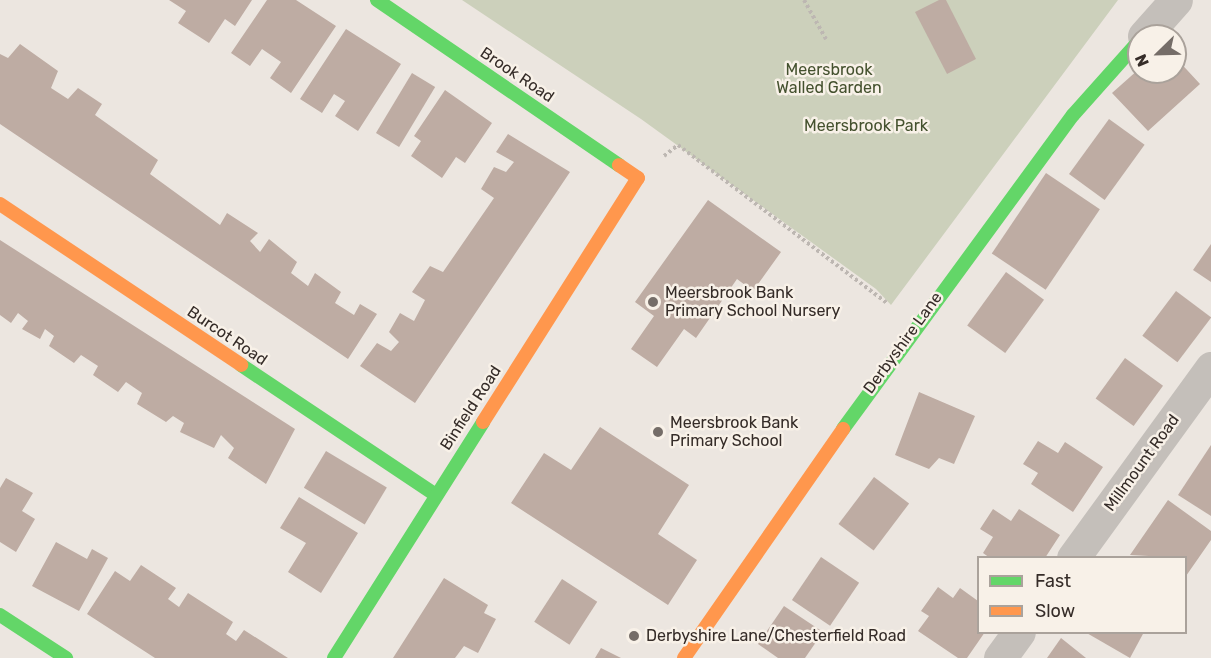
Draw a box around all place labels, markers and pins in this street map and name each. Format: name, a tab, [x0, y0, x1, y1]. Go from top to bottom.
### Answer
place label: Meersbrook Bank Primary School Nursery	[665, 283, 841, 321]
marker: Meersbrook Bank Primary School Nursery	[646, 295, 660, 309]
place label: Meersbrook Bank Primary School	[670, 413, 798, 451]
marker: Meersbrook Bank Primary School	[651, 425, 665, 439]
place label: Derbyshire Lane/Chesterfield Road	[646, 626, 906, 646]
marker: Derbyshire Lane/Chesterfield Road	[627, 629, 641, 643]

